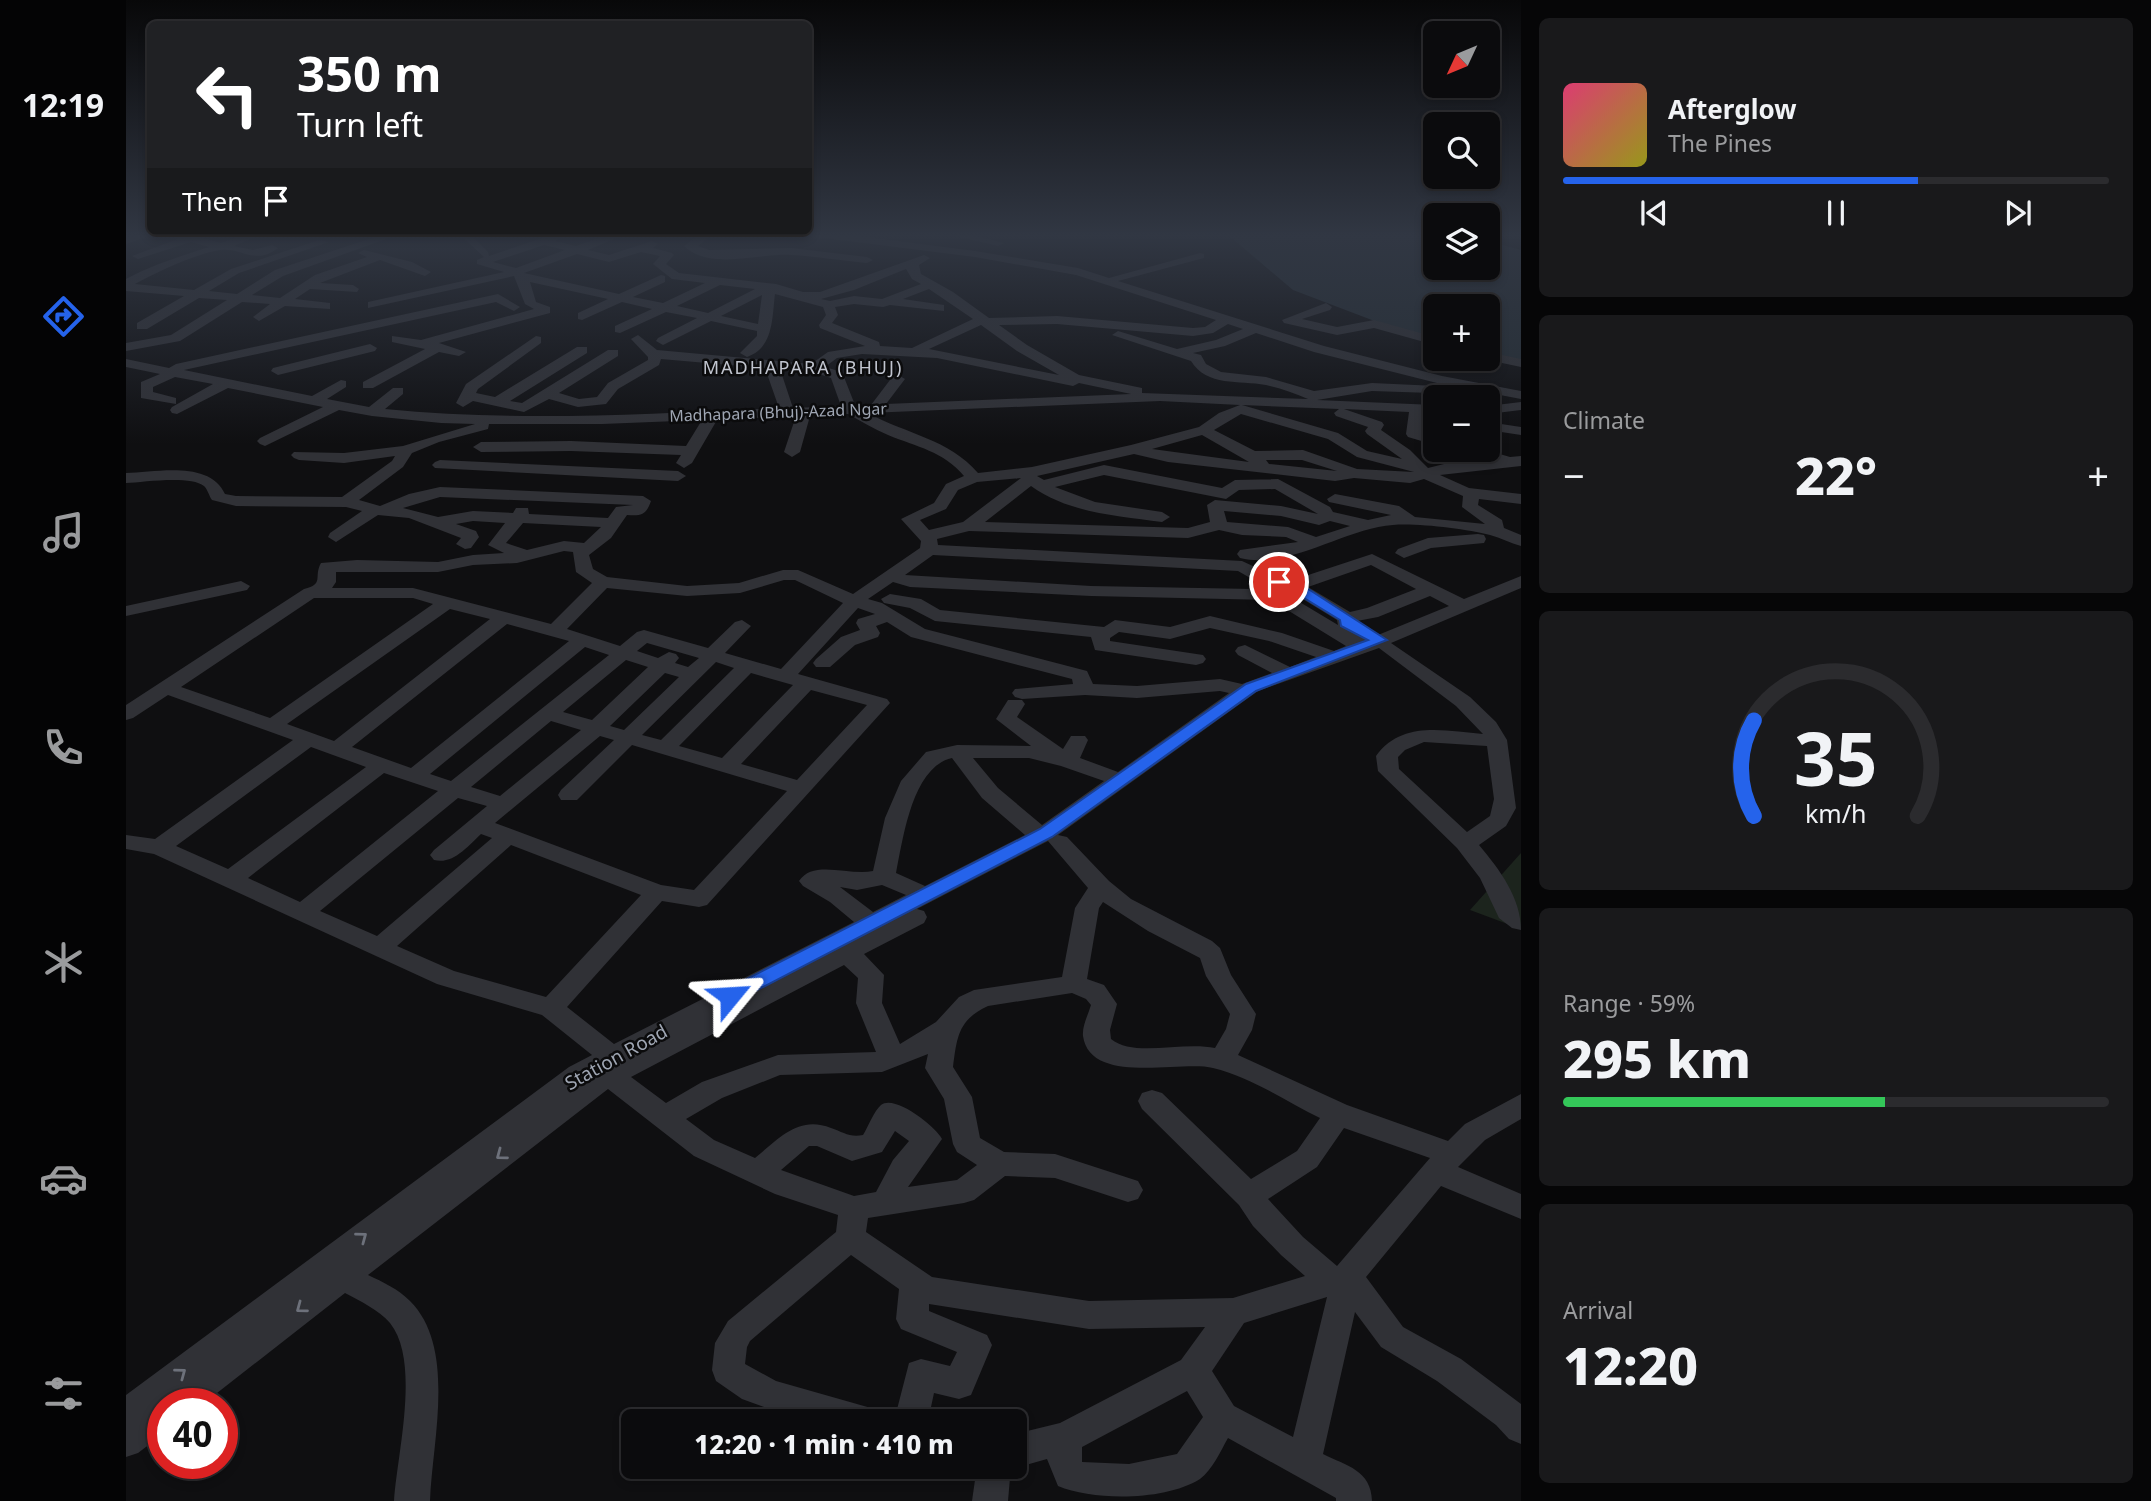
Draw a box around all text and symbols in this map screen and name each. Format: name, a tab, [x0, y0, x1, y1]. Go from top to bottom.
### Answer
north arrow	[1423, 21, 1500, 98]
map controls	[1423, 21, 1500, 462]
text: 350 m	[297, 40, 442, 106]
icon: left	[182, 49, 273, 140]
text: 12:19	[22, 83, 104, 126]
text: Afterglow	[1668, 91, 1796, 127]
text: Turn left	[297, 103, 423, 146]
button: search	[1423, 112, 1500, 189]
text: The Pines	[1668, 127, 1772, 159]
icon: arrive	[257, 182, 295, 220]
text: Then	[182, 183, 243, 219]
icon: previous	[1635, 194, 1673, 232]
icon: pause	[1817, 194, 1855, 232]
icon: next	[1999, 194, 2037, 232]
button: layers	[1423, 203, 1500, 280]
icon: directions	[39, 292, 88, 341]
button: +	[1423, 294, 1500, 371]
district label: MADHAPARA (BHUJ)	[703, 355, 903, 379]
button: −	[1423, 385, 1500, 462]
street label: Madhapara (Bhuj)-Azad Ngar	[669, 397, 888, 427]
text: Climate	[1563, 404, 1645, 436]
text: 22°	[1795, 439, 1877, 510]
text: −	[1563, 449, 1585, 501]
text: +	[2087, 449, 2109, 501]
icon: music	[39, 508, 88, 557]
pin	[1249, 552, 1309, 612]
icon: arrive	[1260, 563, 1298, 601]
text: 35	[1794, 709, 1878, 808]
icon: phone	[39, 723, 88, 772]
text: km/h	[1805, 796, 1867, 830]
icon: climate	[39, 938, 88, 987]
position arrow	[693, 959, 767, 1033]
text: Range · 59%	[1563, 987, 1695, 1019]
street label: Station Road	[560, 1018, 672, 1096]
text: 295 km	[1563, 1022, 1751, 1093]
one-way arrow	[496, 1146, 509, 1159]
icon: car	[39, 1154, 88, 1203]
one-way arrow	[355, 1232, 367, 1245]
text: Arrival	[1563, 1294, 1633, 1326]
one-way arrow	[296, 1299, 308, 1312]
text: 12:20	[1563, 1329, 1698, 1400]
icon: filters	[39, 1369, 88, 1418]
one-way arrow	[173, 1369, 185, 1382]
speed limit sign: 40	[147, 1388, 238, 1479]
text: 12:20 · 1 min · 410 m	[694, 1426, 954, 1462]

